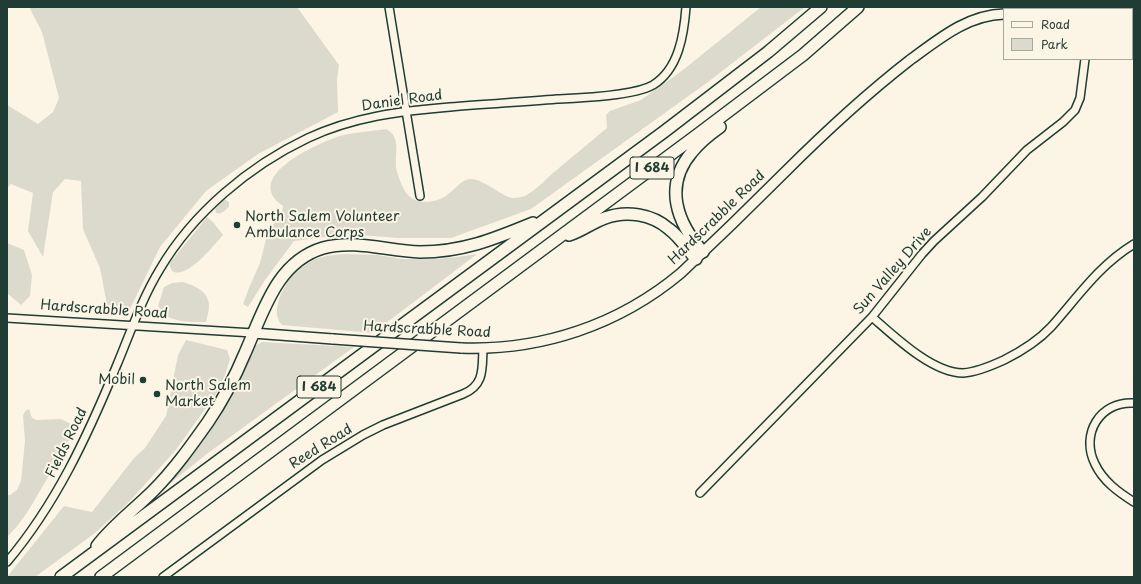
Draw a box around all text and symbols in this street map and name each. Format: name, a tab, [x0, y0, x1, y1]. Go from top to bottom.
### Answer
legend	[1003, 8, 1133, 60]
text: Road	[1041, 15, 1070, 33]
text: Park	[1041, 35, 1068, 53]
street label: Daniel Road	[361, 87, 443, 115]
road number: I 684	[630, 157, 674, 179]
street label: Hardscrabble Road	[665, 168, 769, 268]
place label: North Salem Volunteer Ambulance Corps	[245, 209, 400, 242]
marker: North Salem Volunteer Ambulance Corps	[232, 220, 242, 230]
street label: Sun Valley Drive	[851, 224, 935, 318]
street label: Hardscrabble Road	[40, 297, 168, 323]
street label: Hardscrabble Road	[363, 318, 491, 342]
place label: Mobil	[98, 372, 135, 388]
marker: Mobil	[138, 375, 148, 385]
road number: I 684	[297, 376, 341, 398]
place label: North Salem Market	[165, 378, 251, 410]
marker: North Salem Market	[152, 389, 162, 399]
street label: Fields Road	[43, 405, 91, 481]
street label: Reed Road	[287, 421, 355, 473]

